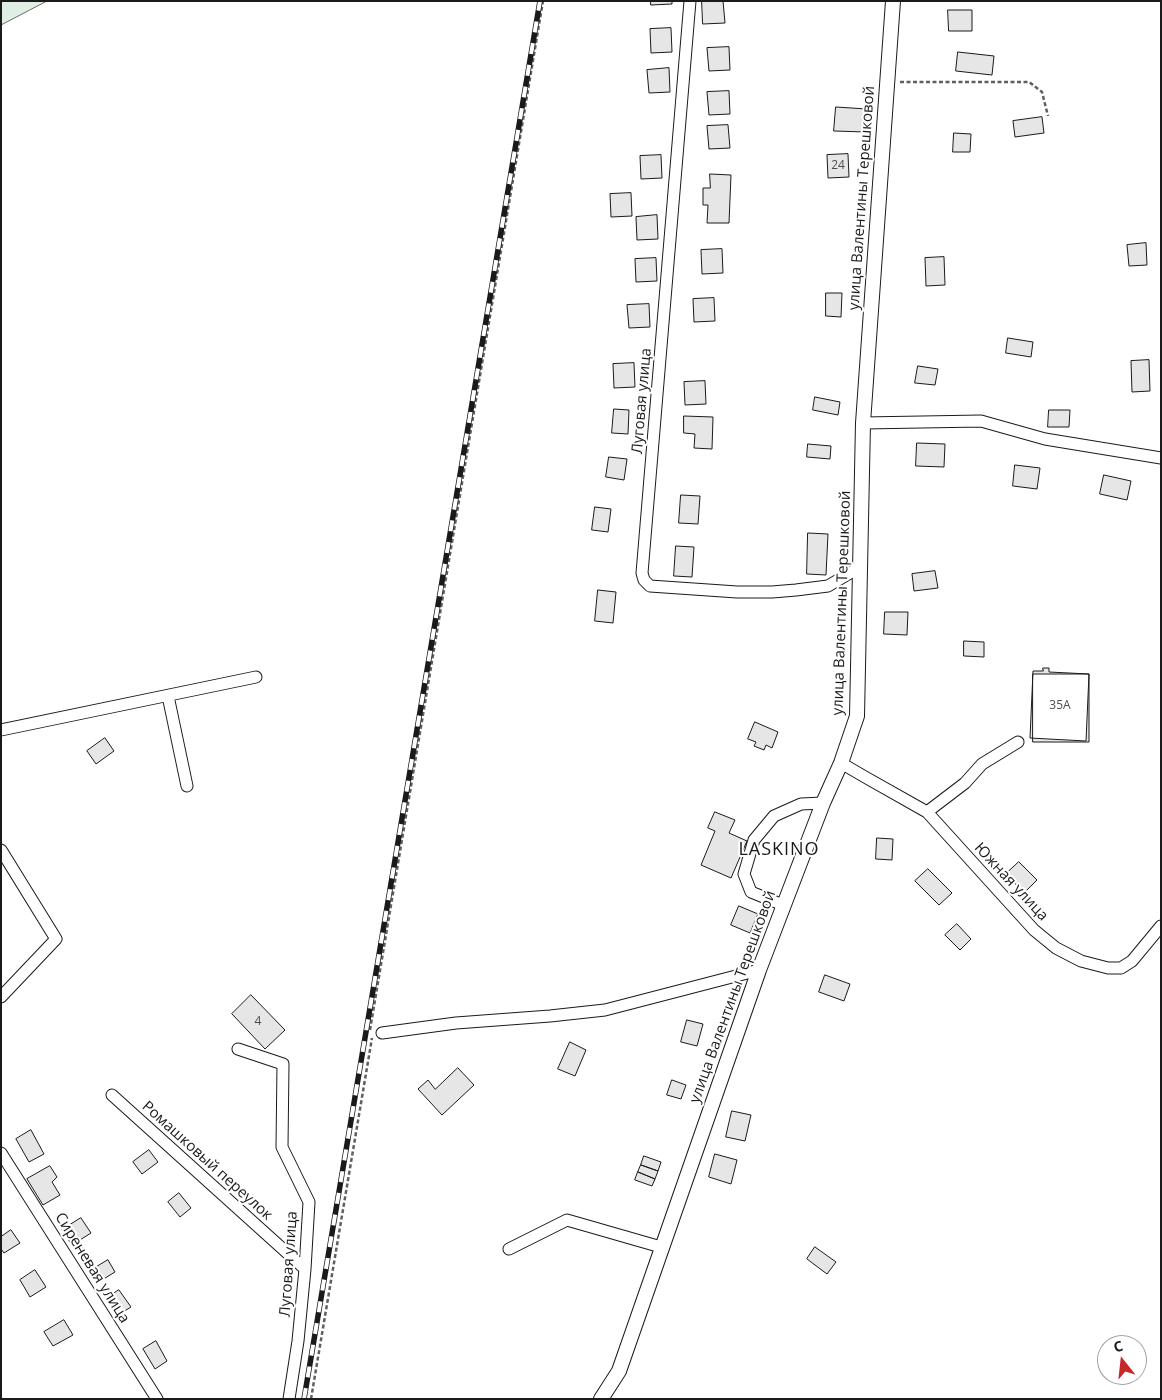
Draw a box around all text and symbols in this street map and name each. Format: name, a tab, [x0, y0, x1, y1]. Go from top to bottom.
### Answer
street label: улица Валентины Терешковой	[845, 85, 879, 311]
house number: 24	[831, 159, 845, 173]
street label: Луговая улица	[628, 347, 656, 455]
street label: улица Валентины Терешковой	[829, 490, 855, 716]
house number: 35А	[1049, 699, 1071, 713]
district label: LASKINO	[738, 839, 821, 861]
street label: Южная улица	[970, 839, 1052, 925]
street label: улица Валентины Терешковой	[686, 888, 780, 1106]
house number: 4	[255, 1015, 261, 1029]
street label: Ромашковый переулок	[138, 1098, 276, 1224]
street label: Сиреневая улица	[51, 1209, 133, 1327]
street label: Луговая улица	[276, 1210, 302, 1318]
north arrow	[1097, 1335, 1147, 1385]
text: С	[1111, 1336, 1125, 1356]

